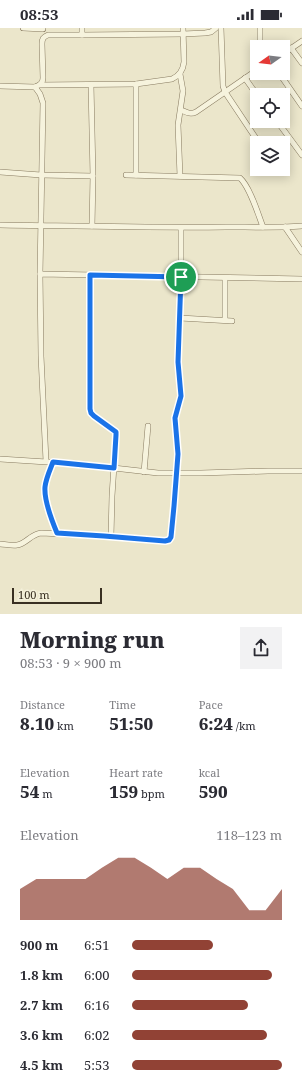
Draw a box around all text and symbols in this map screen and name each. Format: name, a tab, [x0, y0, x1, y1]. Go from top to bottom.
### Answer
text: 08:53	[20, 4, 58, 24]
north arrow	[250, 40, 290, 80]
map controls	[250, 40, 290, 176]
button: locate	[250, 88, 290, 128]
button: layers	[250, 136, 290, 176]
pin	[164, 260, 198, 294]
icon: arrive	[170, 266, 192, 288]
scale bar	[12, 586, 102, 605]
text: 100 m	[18, 587, 50, 602]
text: Morning run	[20, 624, 165, 654]
button: share	[240, 627, 282, 669]
text: 08:53 · 9 × 900 m	[20, 654, 122, 672]
text: Distance	[20, 697, 65, 712]
text: Time	[109, 697, 136, 712]
text: Pace	[199, 697, 223, 712]
text: 8.10	[20, 712, 54, 735]
text: 51:50	[109, 712, 153, 735]
text: 6:24	[199, 712, 233, 735]
text: km	[54, 718, 74, 733]
text: /km	[233, 718, 256, 733]
text: Elevation	[20, 765, 70, 780]
text: Heart rate	[109, 765, 163, 780]
text: kcal	[199, 765, 220, 780]
text: 54	[20, 780, 39, 803]
text: 159	[109, 780, 138, 803]
text: 590	[199, 780, 228, 803]
text: m	[39, 786, 53, 801]
text: bpm	[138, 786, 165, 801]
text: Elevation	[20, 826, 79, 844]
text: 118–123 m	[216, 826, 282, 844]
text: 900 m	[20, 936, 58, 954]
text: 6:51	[84, 936, 110, 954]
text: 1.8 km	[20, 966, 63, 984]
text: 6:00	[84, 966, 110, 984]
text: 2.7 km	[20, 996, 63, 1014]
text: 6:16	[84, 996, 110, 1014]
text: 3.6 km	[20, 1026, 63, 1044]
text: 6:02	[84, 1026, 110, 1044]
text: 4.5 km	[20, 1056, 63, 1074]
text: 5:53	[84, 1056, 110, 1074]

